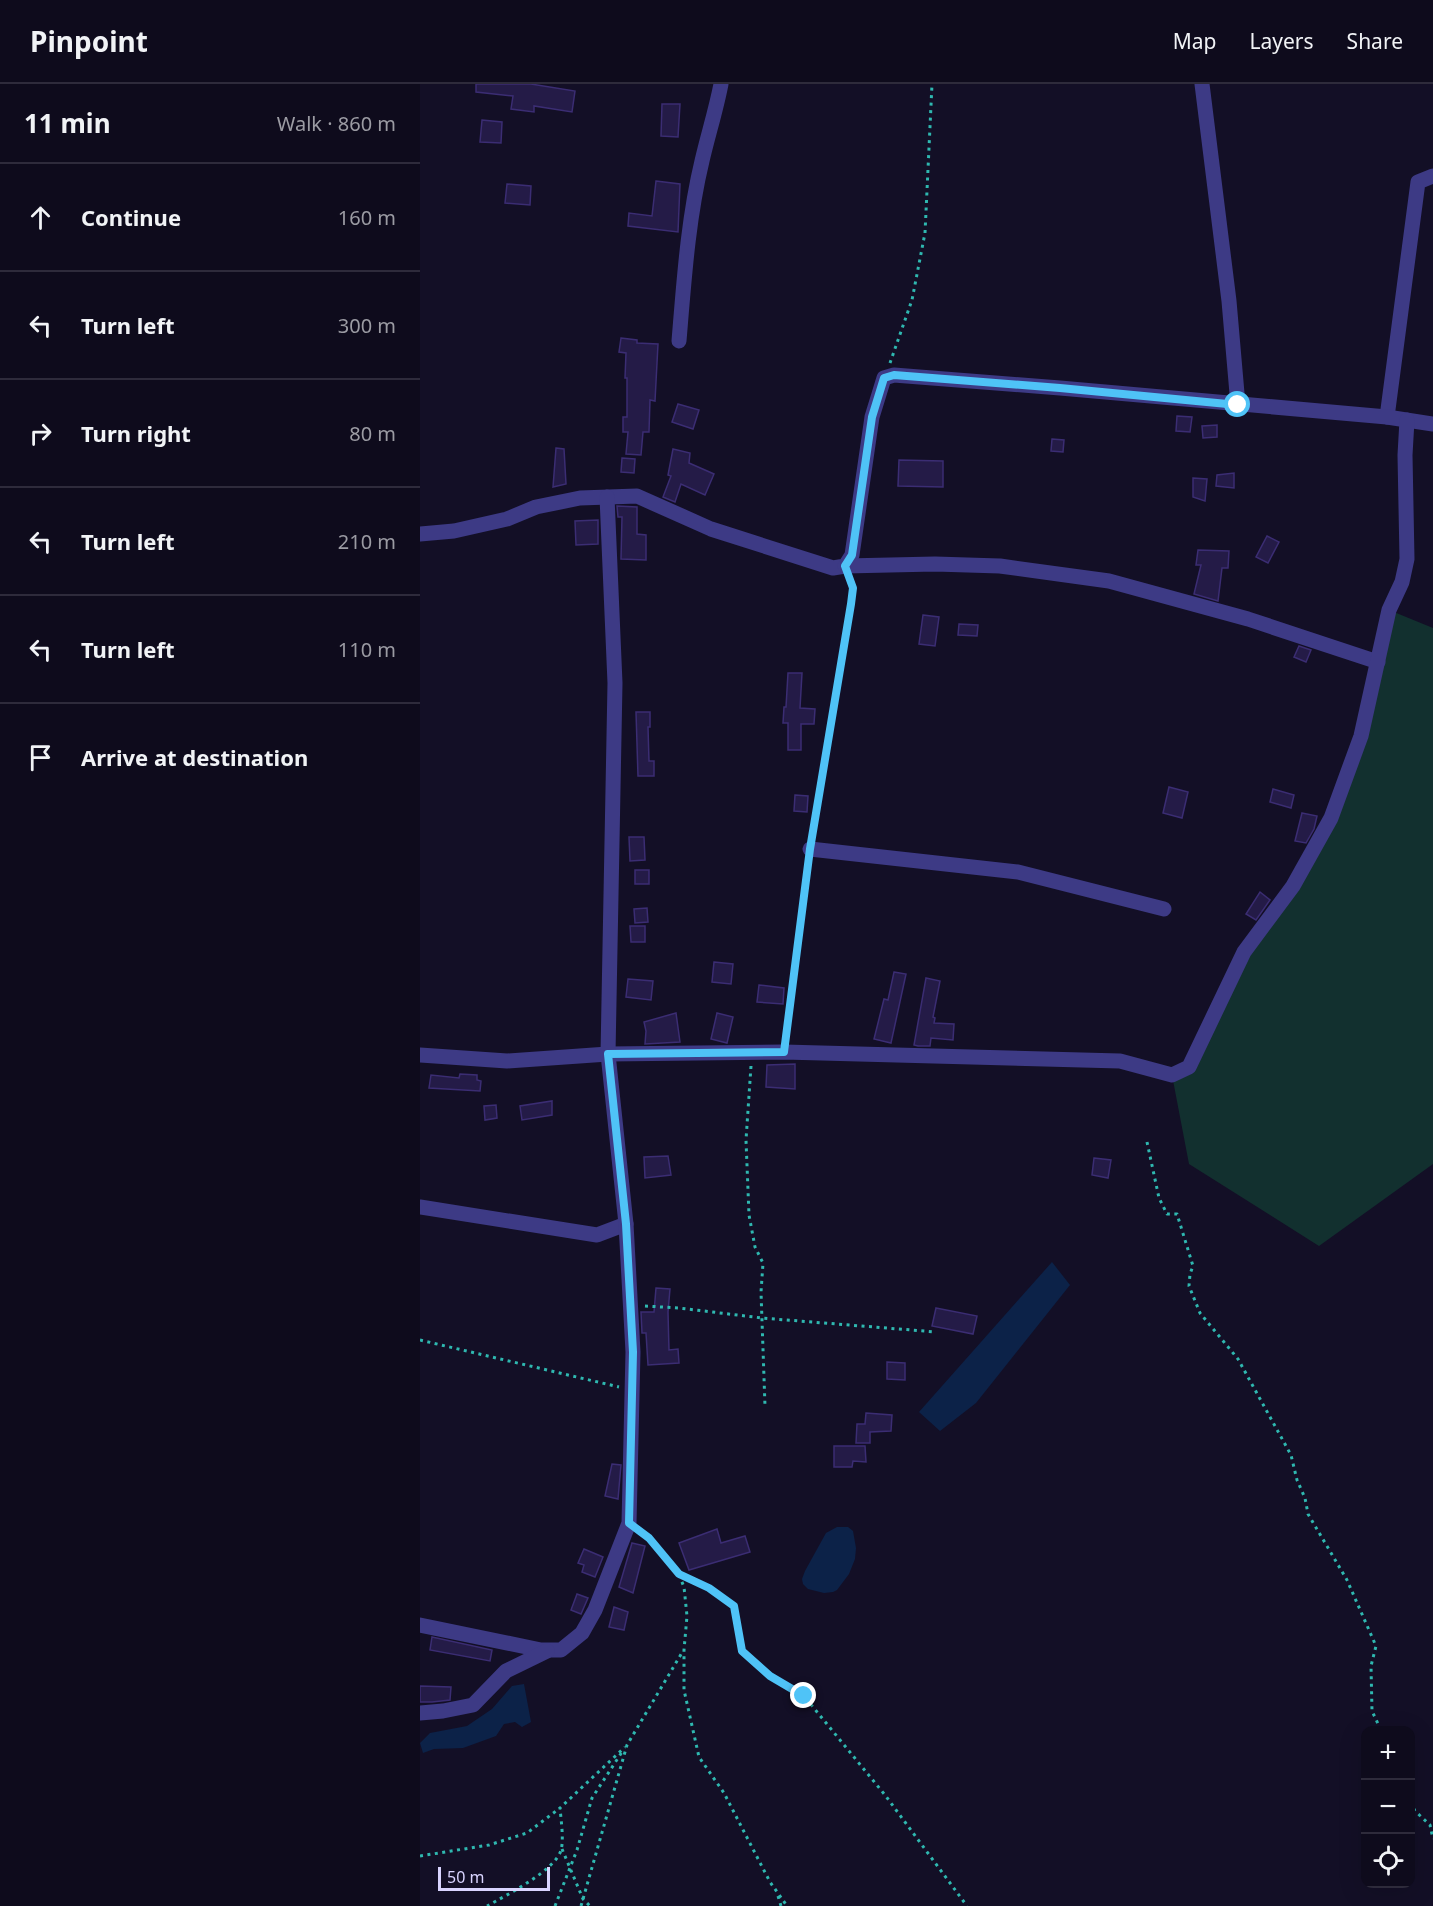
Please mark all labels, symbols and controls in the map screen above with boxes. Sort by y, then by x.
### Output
text: Pinpoint [30,22,148,60]
text: Map [1173,27,1217,55]
text: Layers [1250,27,1314,55]
text: Share [1347,27,1403,55]
text: 11 min [24,105,111,141]
text: Walk · 860 m [277,110,396,137]
icon: ahead [24,201,57,234]
text: Continue [81,202,181,232]
text: 160 m [338,204,396,231]
icon: left [24,309,57,342]
text: Turn left [81,310,175,340]
text: 300 m [338,312,396,339]
route start [1224,391,1250,417]
icon: right [24,417,57,450]
text: Turn right [81,418,191,448]
text: 80 m [349,420,396,447]
icon: left [24,525,57,558]
text: Turn left [81,526,175,556]
text: 210 m [338,528,396,555]
icon: left [24,633,57,666]
text: Turn left [81,634,175,664]
text: 110 m [338,636,396,663]
icon: arrive [24,741,57,774]
text: Arrive at destination [81,742,308,772]
route end [790,1682,816,1708]
map controls [1361,1726,1415,1888]
button: + [1361,1726,1415,1780]
button: − [1361,1780,1415,1834]
button: locate [1361,1834,1415,1888]
scale bar [438,1864,550,1892]
text: 50 m [447,1866,484,1888]

